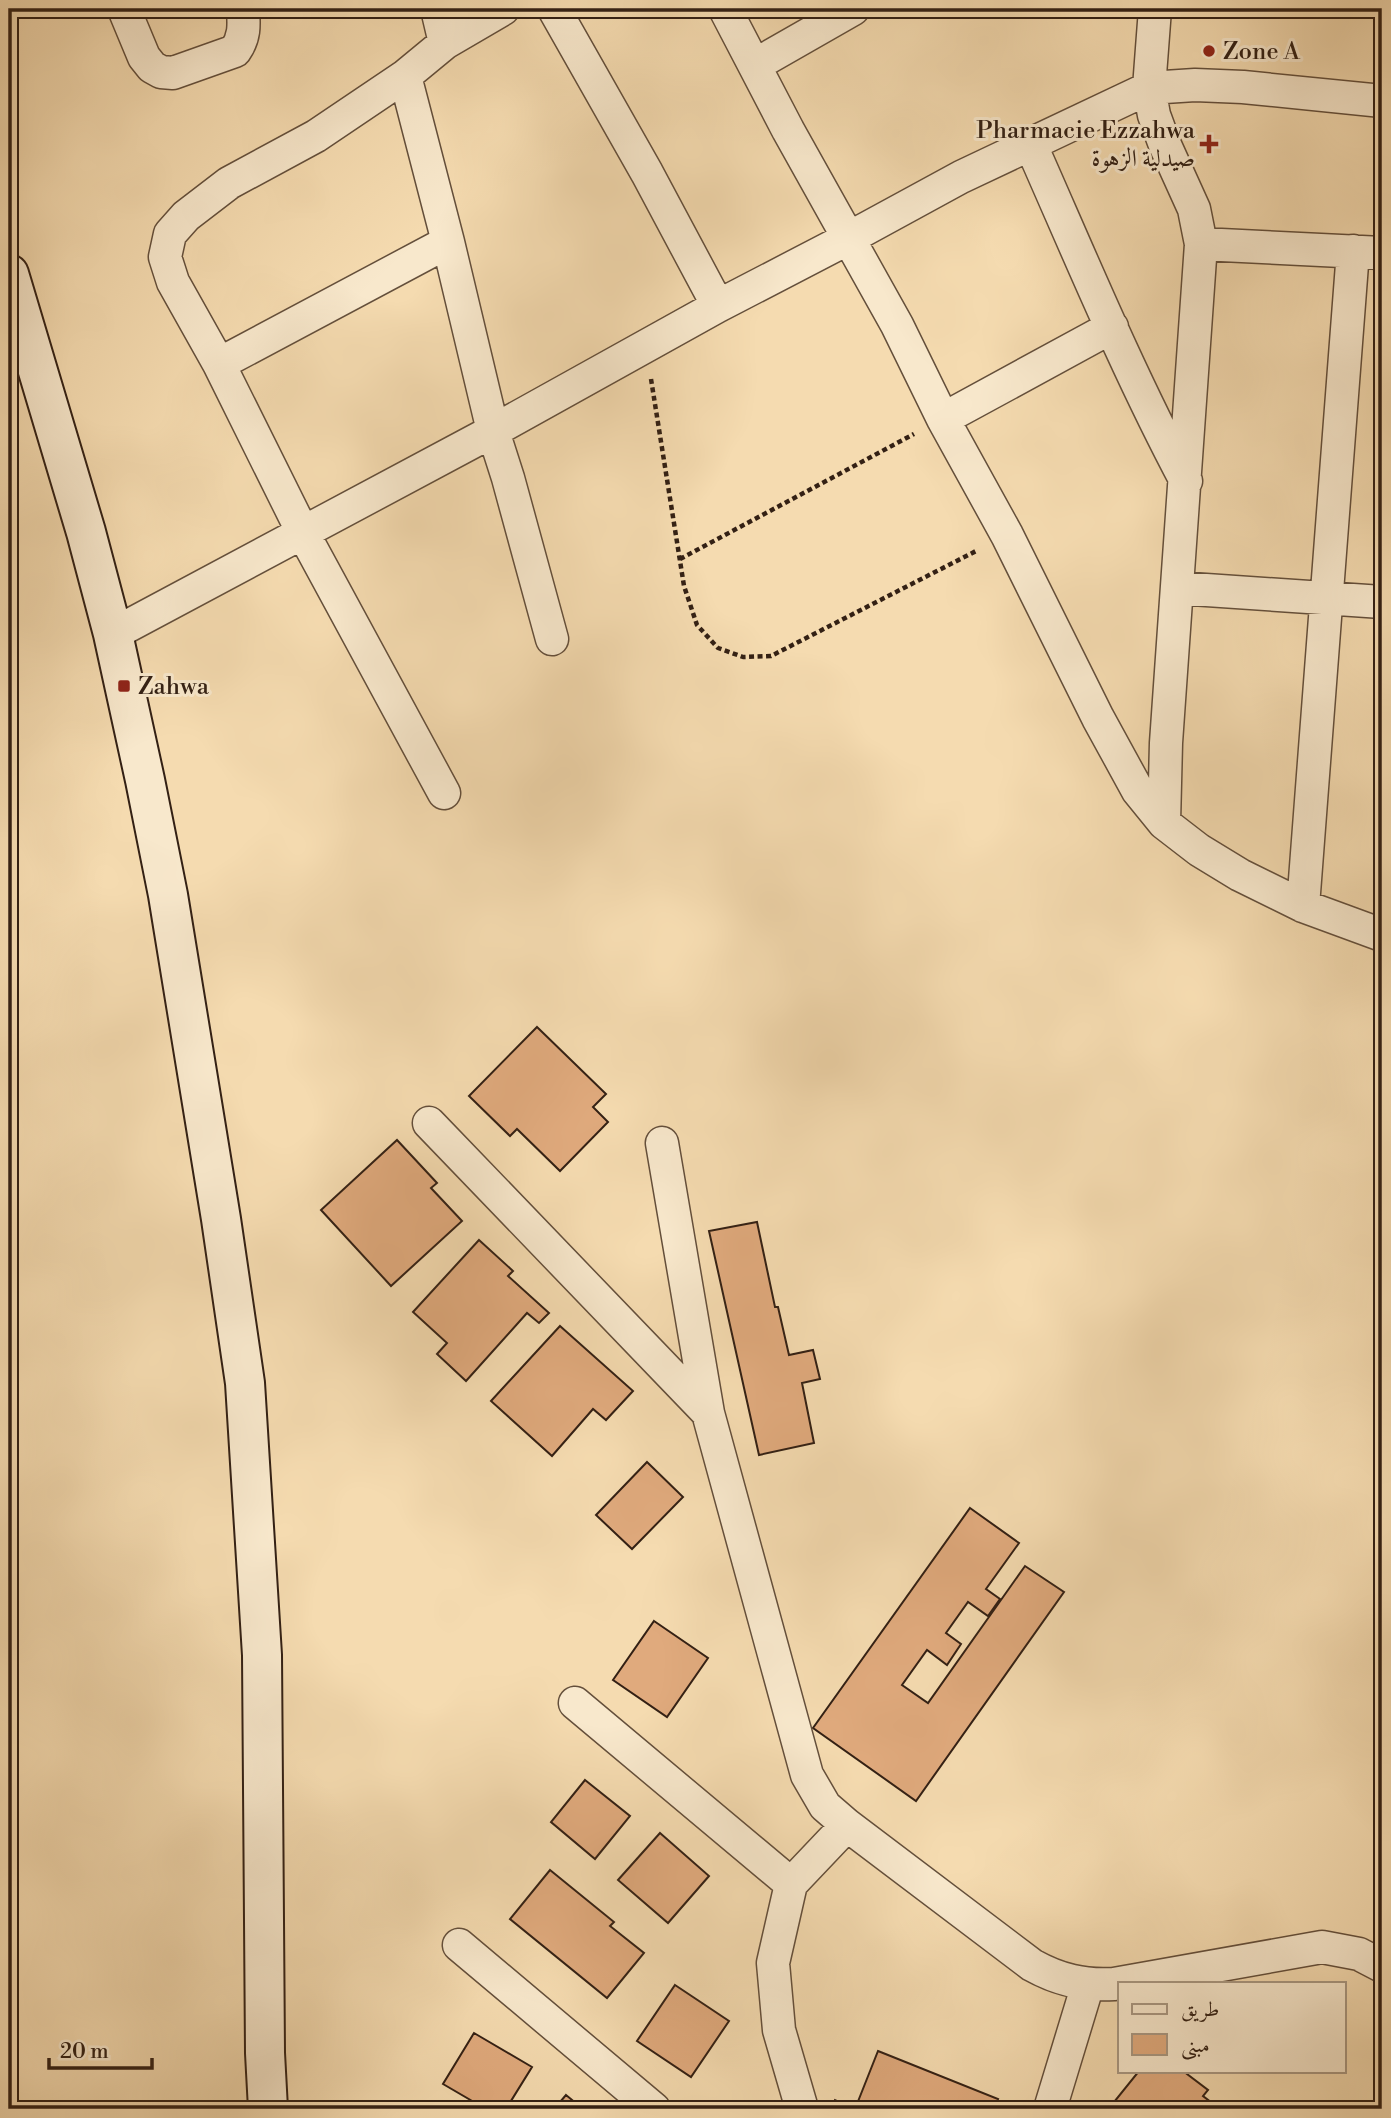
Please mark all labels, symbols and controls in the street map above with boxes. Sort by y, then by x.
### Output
place label: Zone A [1223,37,1300,67]
marker: Zone A [1201,43,1217,59]
place label: Pharmacie Ezzahwa صيدلية الزهوة [976,116,1196,174]
marker: Pharmacie Ezzahwa صيدلية الزهوة [1201,136,1217,152]
place label: Zahwa [138,672,210,702]
marker: Zahwa [116,678,132,694]
legend [1118,1982,1346,2072]
text: طريق [1181,1997,1219,2023]
scale bar [49,2027,152,2071]
text: مبنى [1181,2033,1210,2060]
text: 20 m [60,2039,109,2065]

